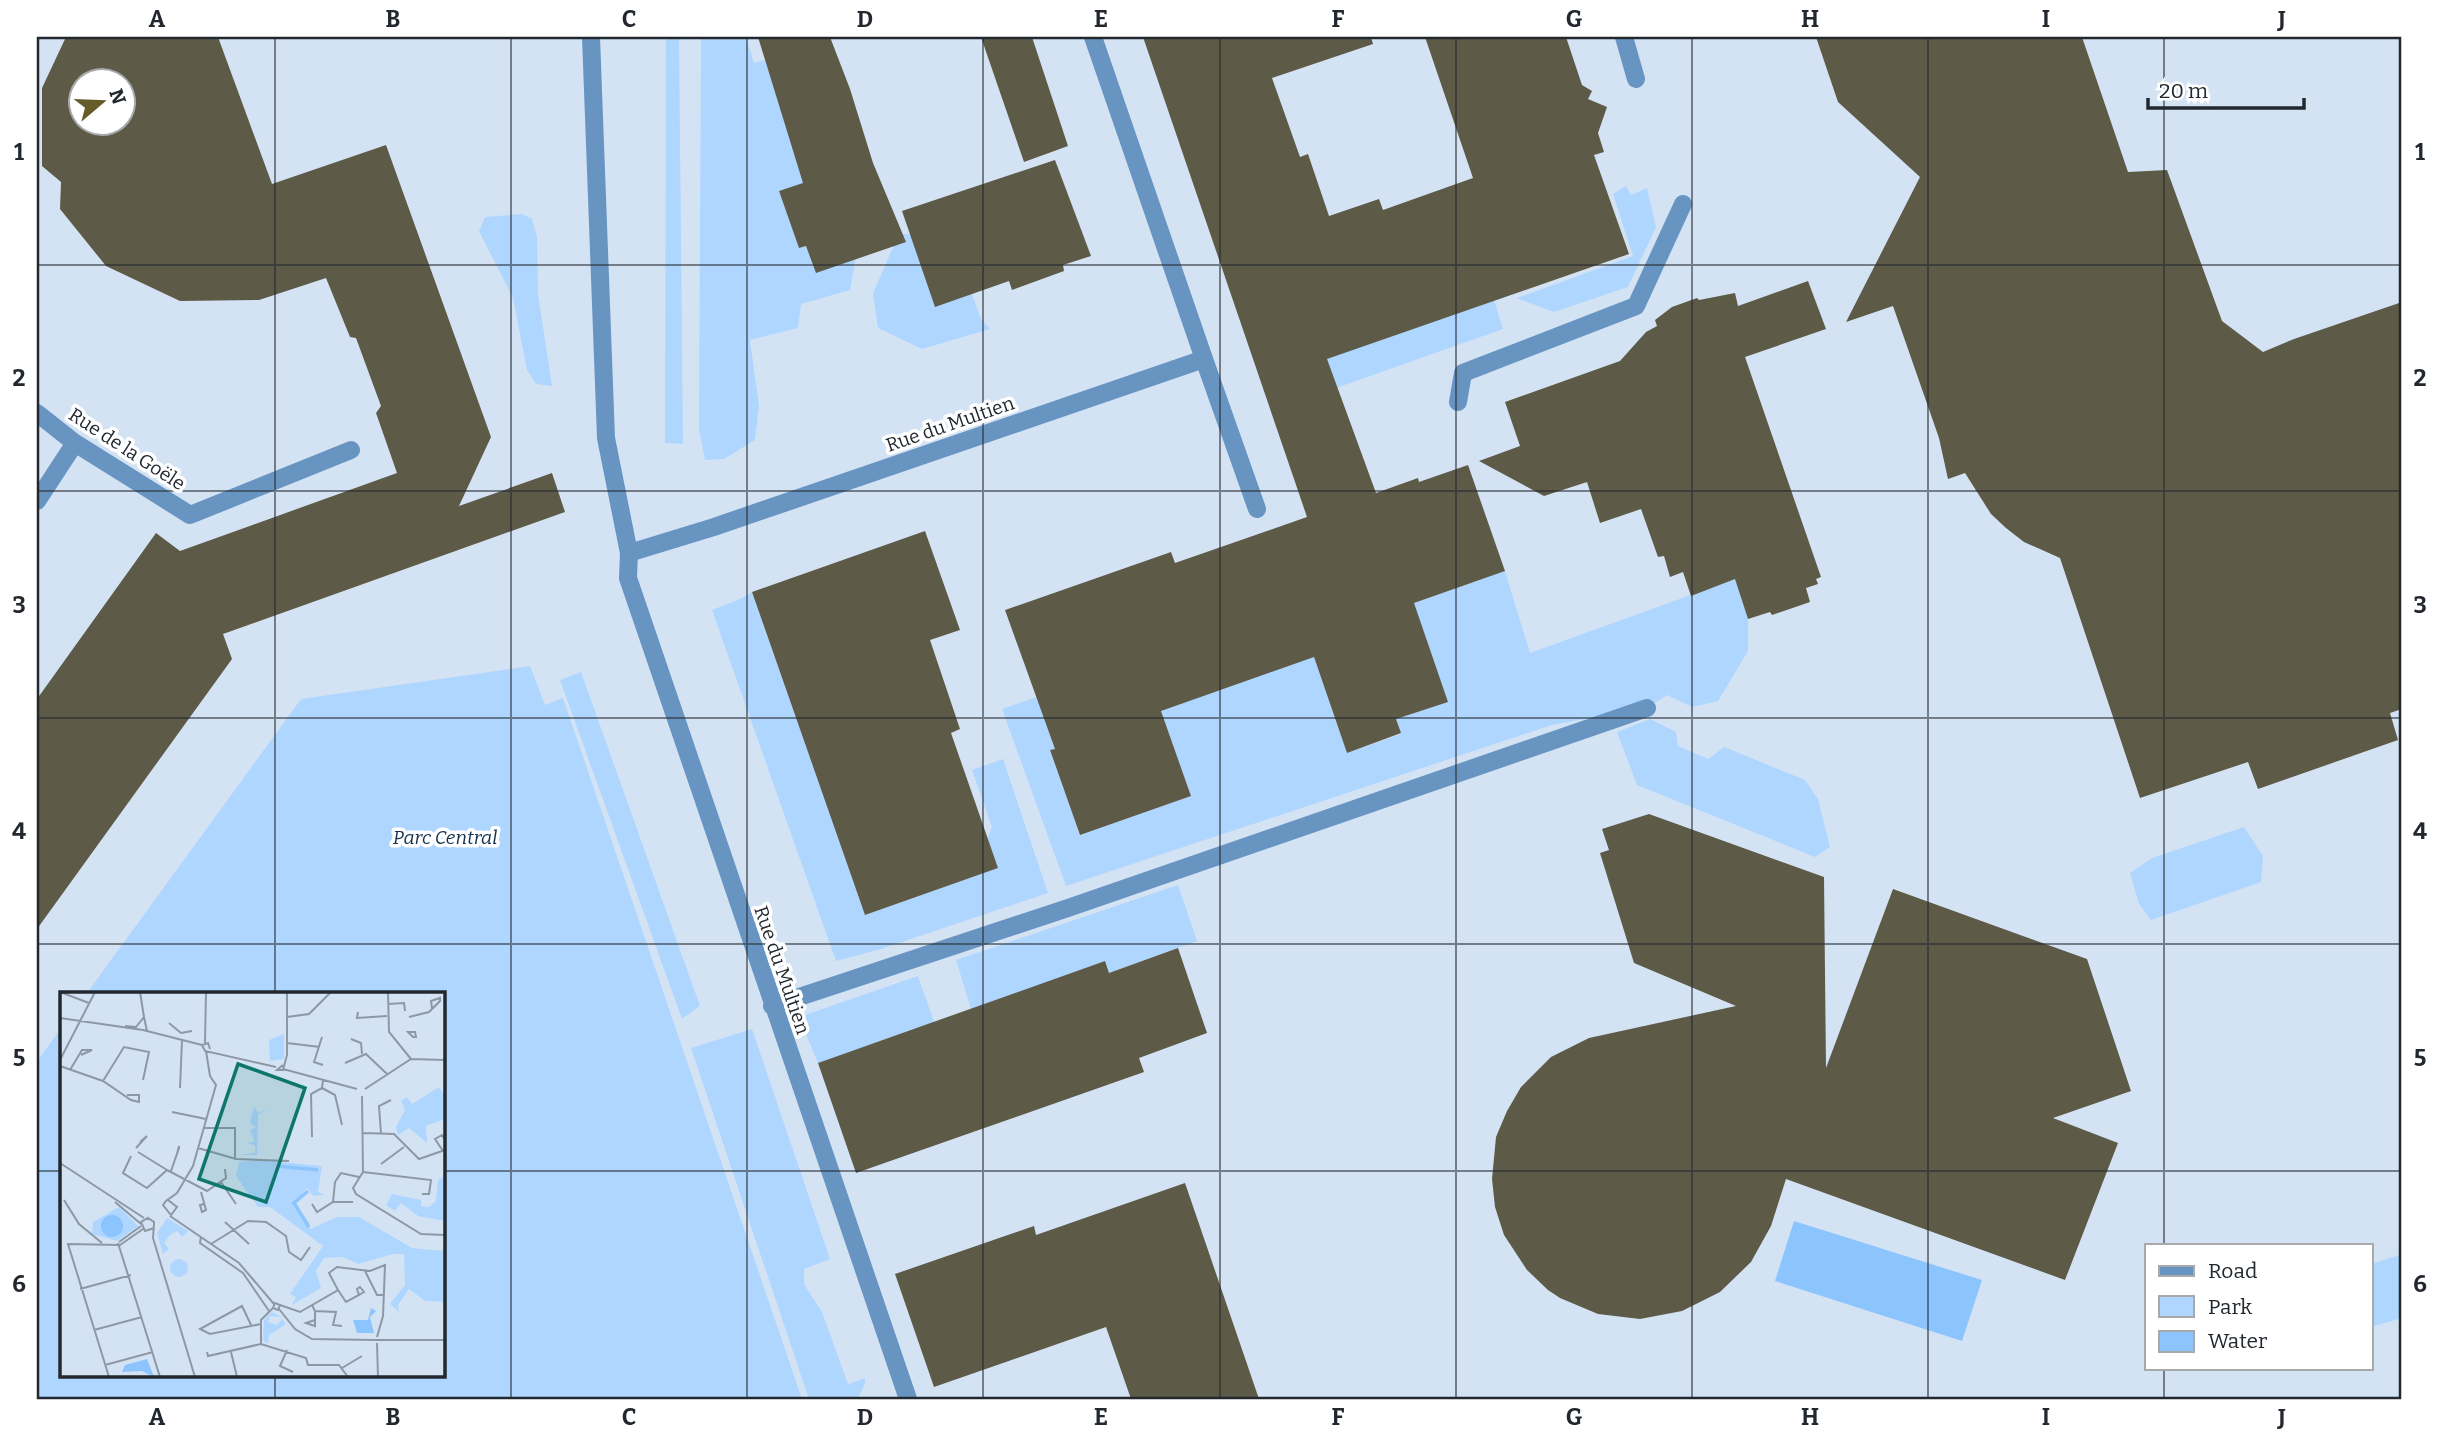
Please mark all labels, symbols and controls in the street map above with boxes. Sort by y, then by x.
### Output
text: A [149,5,166,33]
text: B [386,5,400,33]
text: C [622,5,636,33]
text: D [857,5,873,33]
text: E [1094,5,1108,33]
text: F [1332,5,1345,33]
text: G [1566,5,1583,33]
text: H [1801,5,1819,33]
text: I [2042,5,2050,33]
text: J [2276,5,2286,33]
north arrow [66,66,136,136]
scale bar [2148,66,2304,110]
text: 20 m [2159,78,2208,104]
text: N [104,86,131,108]
text: 1 [14,138,24,166]
text: 1 [2415,138,2425,166]
text: 2 [13,364,26,392]
text: 2 [2414,364,2427,392]
street label: Rue du Multien [883,391,1017,457]
street label: Rue de la Goële [64,403,190,495]
text: 3 [12,591,26,619]
text: 3 [2413,591,2427,619]
text: 4 [12,817,26,845]
text: 4 [2413,817,2427,845]
park label: Parc Central [393,826,497,849]
street label: Rue du Multien [749,903,815,1037]
inset map [60,992,444,1376]
text: 5 [13,1044,25,1072]
text: 5 [2414,1044,2426,1072]
legend [2145,1244,2372,1370]
text: Road [2208,1258,2257,1284]
text: 6 [12,1270,26,1298]
text: 6 [2413,1270,2427,1298]
text: Park [2208,1294,2252,1320]
text: Water [2208,1328,2267,1354]
text: A [149,1403,166,1431]
text: B [386,1403,400,1431]
text: C [622,1403,636,1431]
text: D [857,1403,873,1431]
text: E [1094,1403,1108,1431]
text: F [1332,1403,1345,1431]
text: G [1566,1403,1583,1431]
text: H [1801,1403,1819,1431]
text: I [2042,1403,2050,1431]
text: J [2276,1403,2286,1431]

